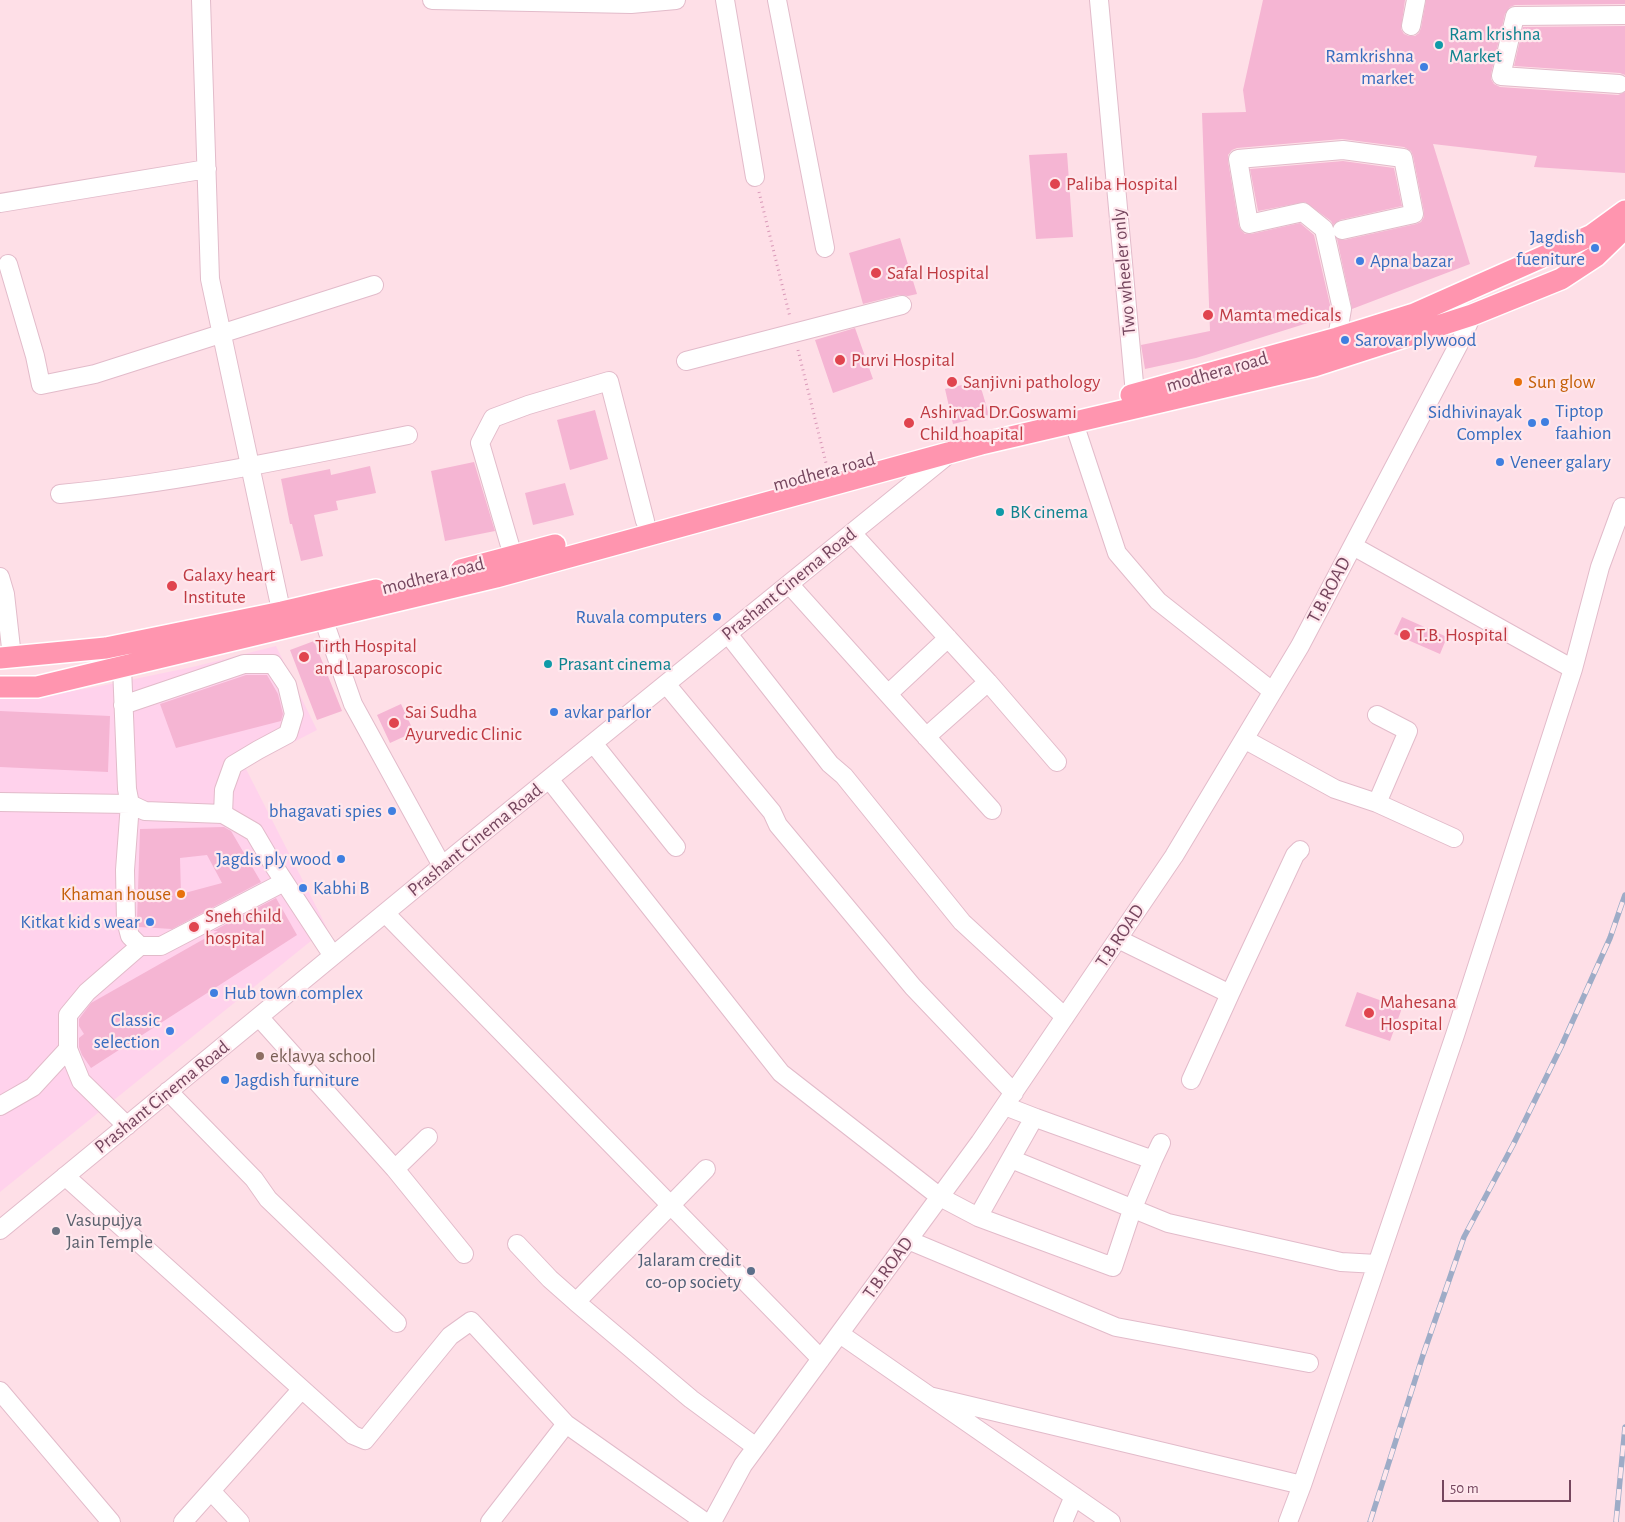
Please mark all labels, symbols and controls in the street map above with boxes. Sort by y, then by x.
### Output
place label: Ram krishna Market [1449,23,1541,67]
marker: Ram krishna Market [1433,39,1445,51]
place label: Ramkrishna market [1325,45,1414,89]
marker: Ramkrishna market [1418,61,1430,73]
place label: Paliba Hospital [1066,173,1178,195]
marker: Paliba Hospital [1048,177,1062,191]
street label: Two wheeler only [1107,207,1141,337]
place label: Jagdish fueniture [1516,226,1585,270]
marker: Jagdish fueniture [1589,242,1601,254]
place label: Apna bazar [1370,250,1453,272]
marker: Apna bazar [1354,255,1366,267]
place label: Safal Hospital [887,262,989,284]
marker: Safal Hospital [869,266,883,280]
place label: Mamta medicals [1219,304,1342,326]
marker: Mamta medicals [1201,308,1215,322]
place label: Sarovar plywood [1355,329,1476,351]
marker: Sarovar plywood [1339,334,1351,346]
street label: modhera road [1163,347,1271,397]
place label: Purvi Hospital [851,349,955,371]
marker: Purvi Hospital [833,353,847,367]
place label: Sanjivni pathology [963,371,1100,393]
place label: Sun glow [1528,371,1595,393]
marker: Sanjivni pathology [945,375,959,389]
marker: Sun glow [1512,376,1524,388]
place label: Tiptop faahion [1555,400,1612,444]
place label: Ashirvad Dr.Goswami Child hoapital [920,401,1077,445]
place label: Sidhivinayak Complex [1428,401,1522,445]
marker: Ashirvad Dr.Goswami Child hoapital [902,416,916,430]
marker: Tiptop faahion [1539,416,1551,428]
marker: Sidhivinayak Complex [1526,417,1538,429]
street label: modhera road [770,447,878,497]
place label: Veneer galary [1510,451,1611,473]
marker: Veneer galary [1494,456,1506,468]
place label: BK cinema [1010,501,1088,523]
marker: BK cinema [994,506,1006,518]
street label: Prashant Cinema Road [717,523,861,645]
street label: modhera road [379,552,487,600]
street label: T.B.ROAD [1302,553,1356,627]
place label: Galaxy heart Institute [183,564,275,608]
marker: Galaxy heart Institute [165,579,179,593]
place label: Ruvala computers [576,606,707,628]
marker: Ruvala computers [711,611,723,623]
place label: T.B. Hospital [1416,624,1508,646]
marker: T.B. Hospital [1398,628,1412,642]
place label: Tirth Hospital and Laparoscopic [315,635,442,679]
marker: Tirth Hospital and Laparoscopic [297,650,311,664]
place label: Prasant cinema [558,653,671,675]
marker: Prasant cinema [542,658,554,670]
place label: Sai Sudha Ayurvedic Clinic [405,701,522,745]
place label: avkar parlor [564,701,651,723]
marker: avkar parlor [548,706,560,718]
marker: Sai Sudha Ayurvedic Clinic [387,716,401,730]
street label: Prashant Cinema Road [403,779,547,901]
place label: bhagavati spies [269,800,382,822]
marker: bhagavati spies [386,805,398,817]
place label: Jagdis ply wood [216,848,331,870]
marker: Jagdis ply wood [335,853,347,865]
place label: Kabhi B [313,877,370,899]
marker: Kabhi B [297,882,309,894]
place label: Khaman house [61,883,171,905]
marker: Khaman house [175,888,187,900]
street label: T.B.ROAD [1091,900,1149,972]
place label: Sneh child hospital [205,905,282,949]
place label: Kitkat kid s wear [20,911,140,933]
marker: Kitkat kid s wear [144,916,156,928]
marker: Sneh child hospital [187,920,201,934]
place label: Hub town complex [224,982,363,1004]
marker: Hub town complex [208,987,220,999]
place label: Mahesana Hospital [1380,991,1456,1035]
marker: Mahesana Hospital [1362,1006,1376,1020]
place label: Classic selection [94,1009,160,1053]
marker: Classic selection [164,1025,176,1037]
street label: Prashant Cinema Road [90,1036,234,1158]
place label: eklavya school [270,1045,376,1067]
marker: eklavya school [254,1050,266,1062]
place label: Jagdish furniture [235,1069,359,1091]
marker: Jagdish furniture [219,1074,231,1086]
place label: Vasupujya Jain Temple [66,1209,153,1253]
marker: Vasupujya Jain Temple [50,1225,62,1237]
street label: T.B.ROAD [858,1232,918,1304]
place label: Jalaram credit co-op society [638,1249,741,1293]
marker: Jalaram credit co-op society [745,1265,757,1277]
scale bar [1445,1470,1574,1502]
text: 50 m [1450,1481,1479,1496]

